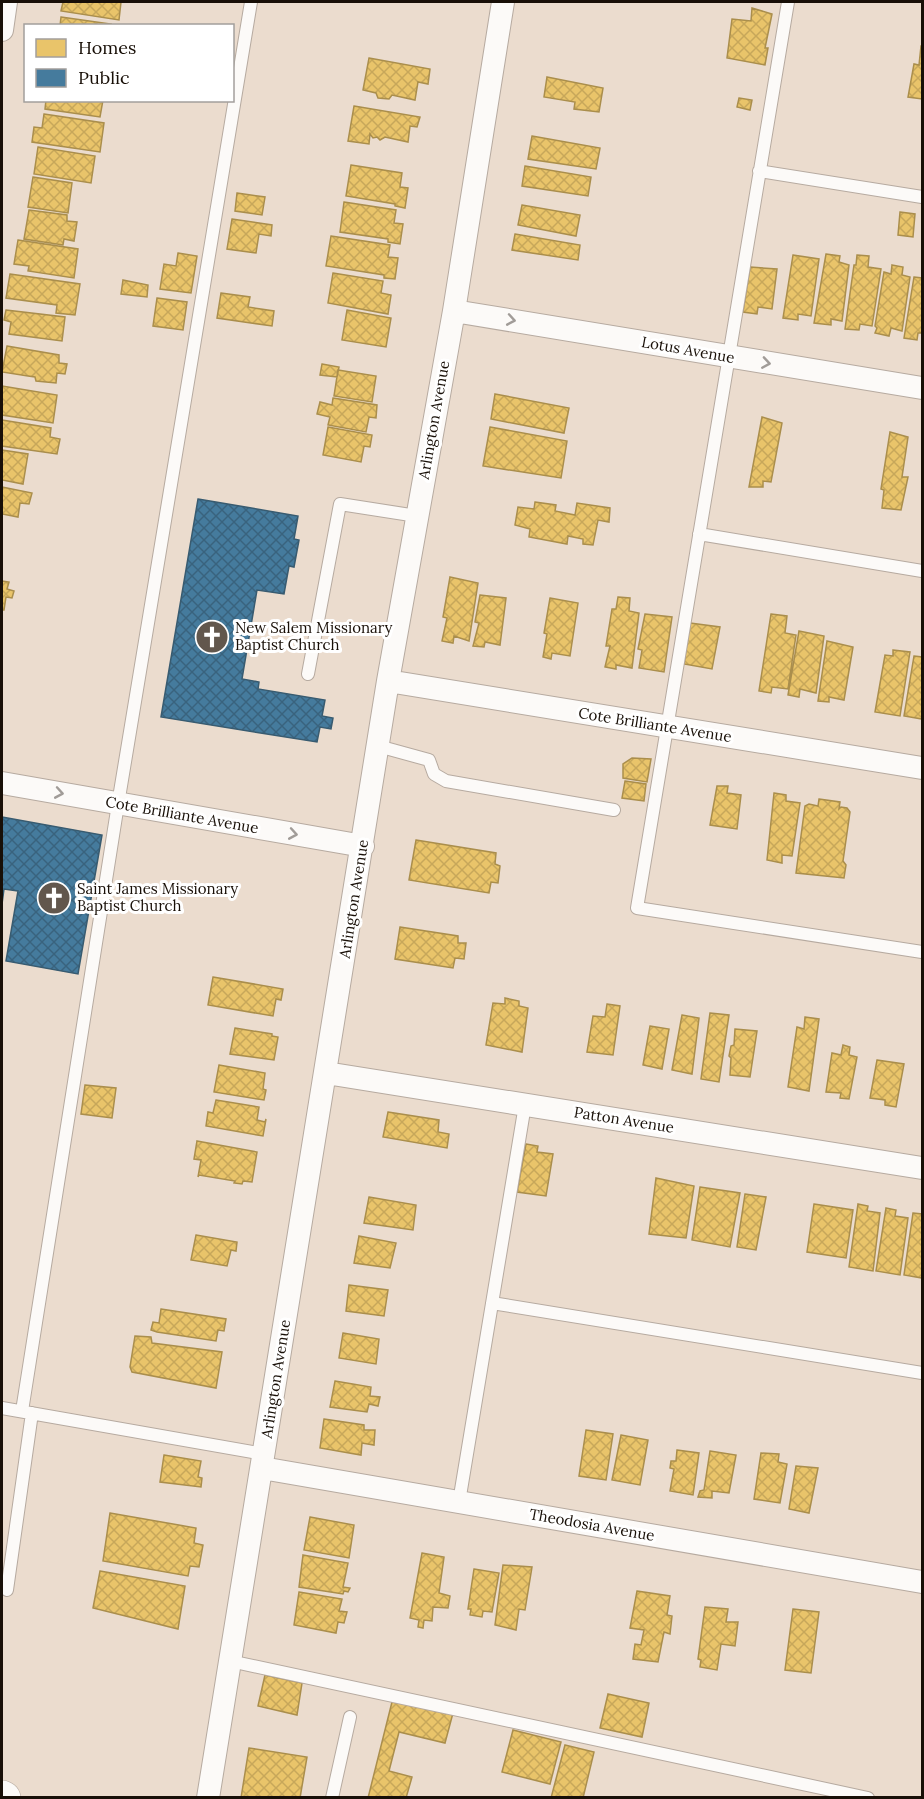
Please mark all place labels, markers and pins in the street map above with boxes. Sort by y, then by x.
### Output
place label: New Salem Missionary Baptist Church [235,618,393,654]
church icon: New Salem Missionary Baptist Church [194,619,230,655]
place label: Saint James Missionary Baptist Church [77,879,238,915]
church icon: Saint James Missionary Baptist Church [36,880,72,916]

